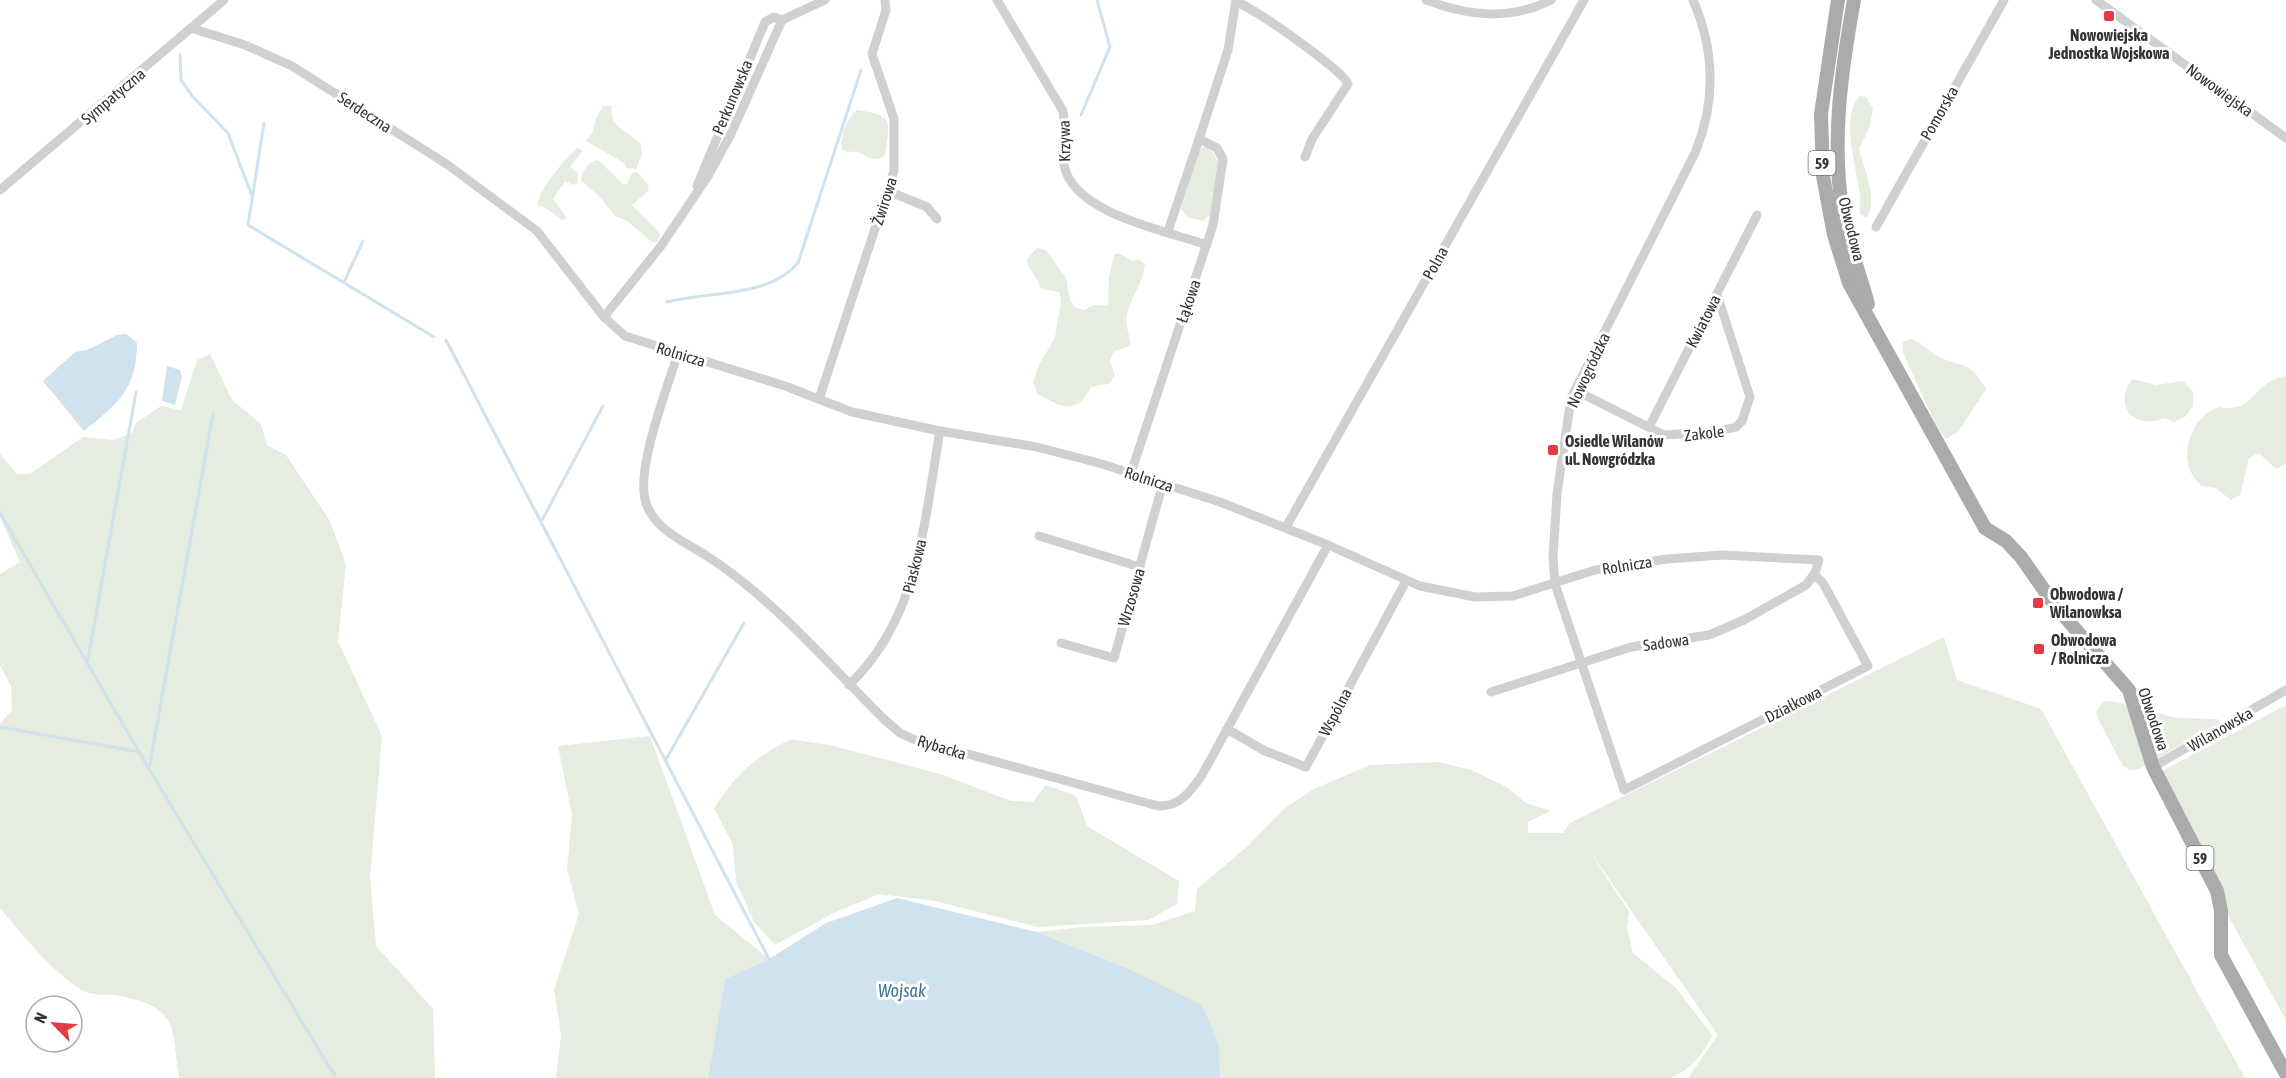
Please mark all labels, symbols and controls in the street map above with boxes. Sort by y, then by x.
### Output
marker: Nowowiejska Jednostka Wojskowa [2102,9,2116,23]
place label: Nowowiejska Jednostka Wojskowa [2048,26,2169,62]
street label: Perkunowska [708,57,756,137]
street label: Nowowiejska [2183,60,2257,121]
street label: Sympatyczna [77,64,149,129]
street label: Pomorska [1916,83,1962,143]
street label: Serdeczna [335,88,395,136]
street label: Krzywa [1055,120,1074,162]
road number: 59 [1808,151,1836,175]
street label: Żwirowa [868,175,900,227]
street label: Obwodowa [1835,195,1869,263]
street label: Polna [1419,243,1451,283]
street label: Łąkowa [1172,277,1205,325]
street label: Kwiatowa [1682,292,1724,350]
street label: Nowogródzka [1563,330,1614,411]
street label: Rolnicza [654,338,708,370]
street label: Zakole [1683,422,1725,444]
place label: Osiedle Wilanów ul. Nowgródzka [1565,432,1664,468]
marker: Osiedle Wilanów ul. Nowgródzka [1546,443,1560,457]
street label: Rolnicza [1122,463,1176,495]
street label: Piaskowa [899,537,929,595]
street label: Rolnicza [1601,552,1653,578]
street label: Wrzosowa [1114,566,1148,628]
place label: Obwodowa / Wilanowksa [2049,585,2124,621]
marker: Obwodowa / Wilanowksa [2031,596,2045,610]
street label: Sadowa [1642,630,1690,654]
place label: Obwodowa / Rolnicza [2051,631,2116,667]
marker: Obwodowa / Rolnicza [2032,642,2046,656]
street label: Działkowa [1762,682,1824,726]
street label: Wspólna [1315,685,1356,739]
street label: Obwodowa [2135,685,2173,753]
street label: Wilanowska [2184,703,2256,755]
street label: Rybacka [915,731,969,764]
road number: 59 [2186,846,2214,870]
water label: Wojsak [878,980,927,1001]
north arrow [24,994,84,1054]
text: N [30,1010,51,1026]

